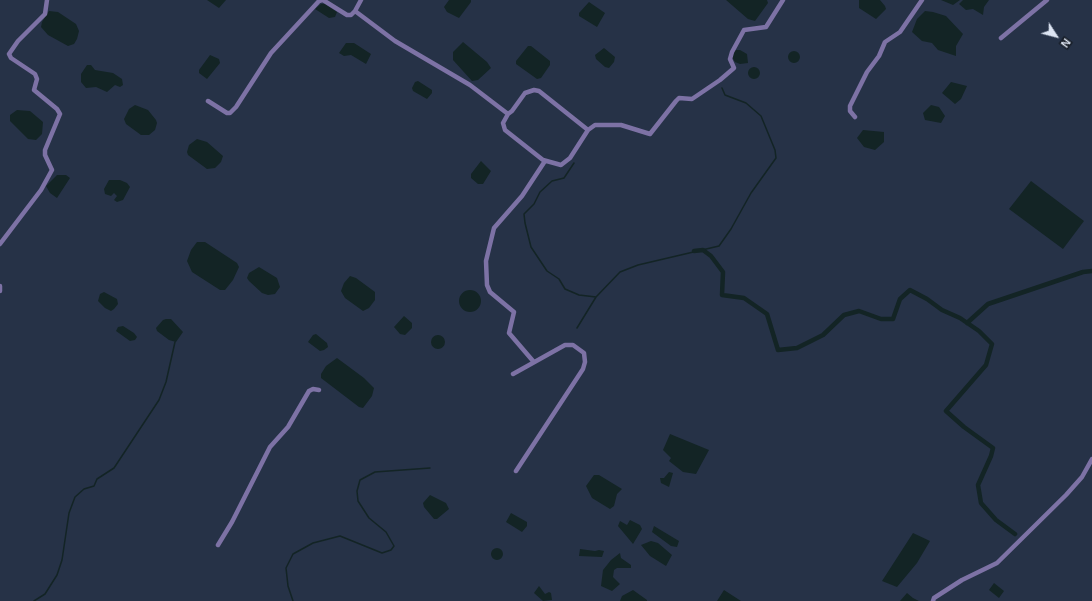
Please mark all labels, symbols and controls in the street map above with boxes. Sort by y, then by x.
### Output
north arrow [1036,16,1076,56]
text: N [1059,36,1073,50]

